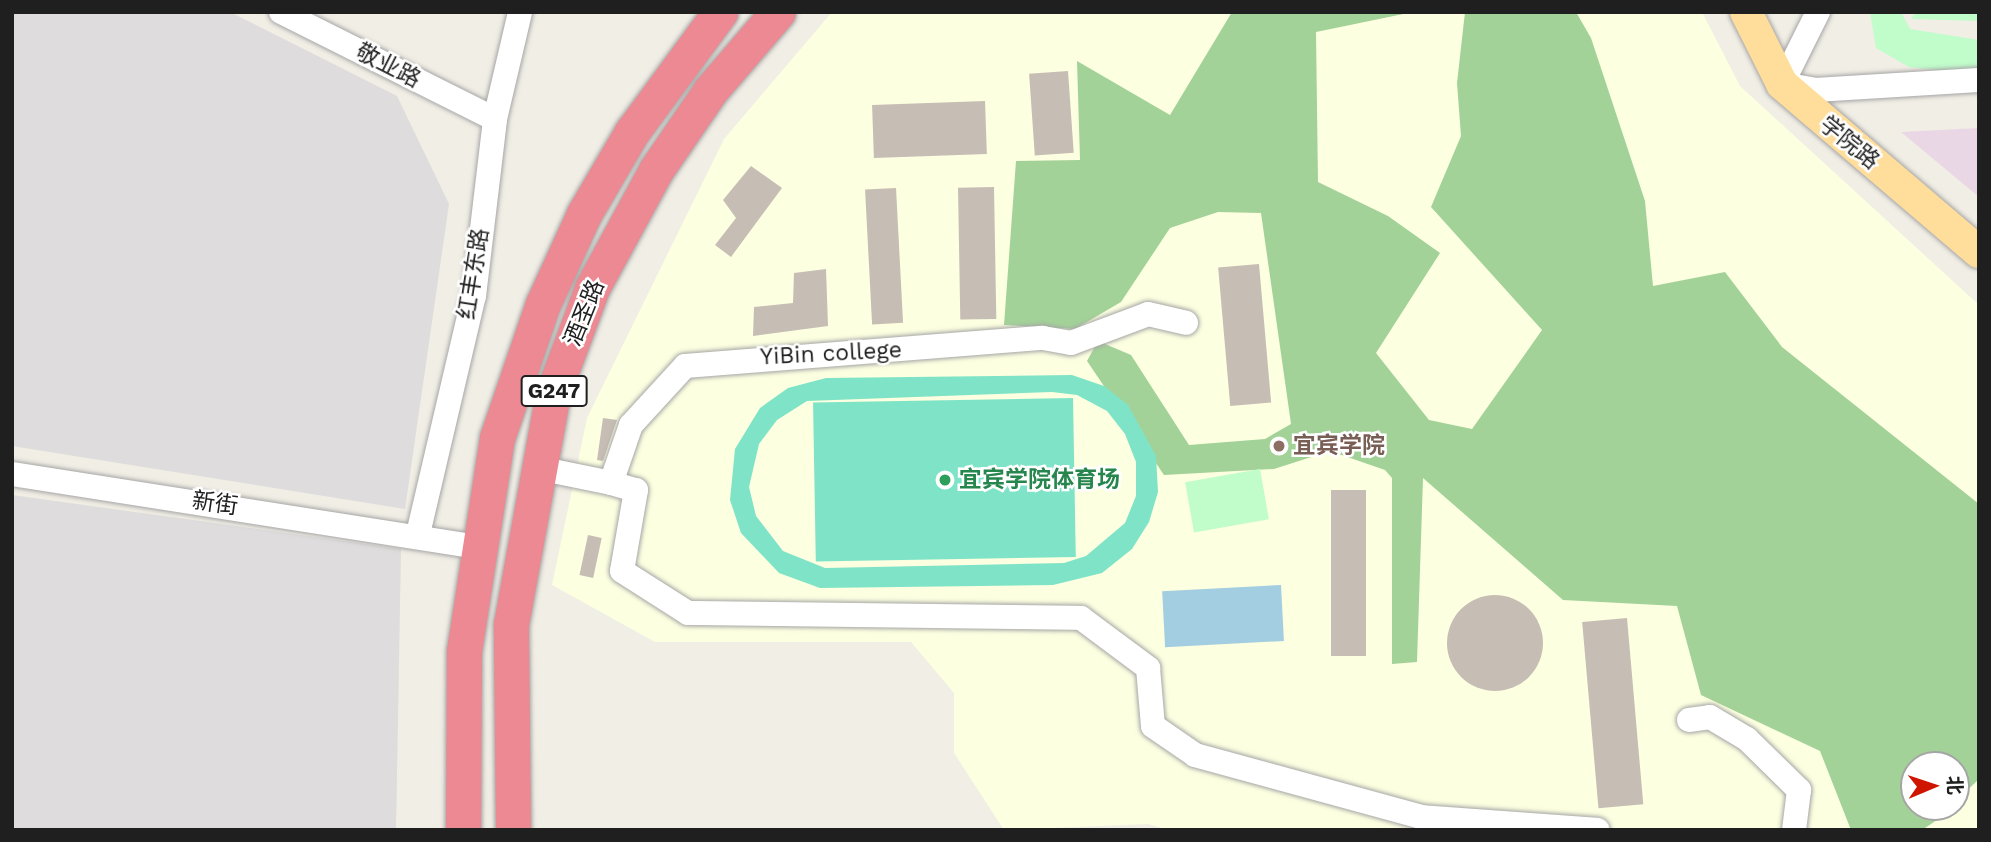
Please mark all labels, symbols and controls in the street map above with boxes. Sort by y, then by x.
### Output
street label: 敬业路 [351,38,425,94]
street label: 学院路 [1814,111,1884,175]
street label: 红丰东路 [453,226,495,322]
street label: 酒圣路 [559,276,611,350]
street label: YiBin college [759,337,903,371]
road number: G247 [519,374,589,408]
place label: 宜宾学院 [1293,432,1385,460]
marker: 宜宾学院 [1271,438,1287,454]
place label: 宜宾学院体育场 [959,466,1120,494]
marker: 宜宾学院体育场 [937,472,953,488]
street label: 新街 [190,487,240,521]
north arrow [1900,751,1970,821]
text: 北 [1943,775,1966,795]

